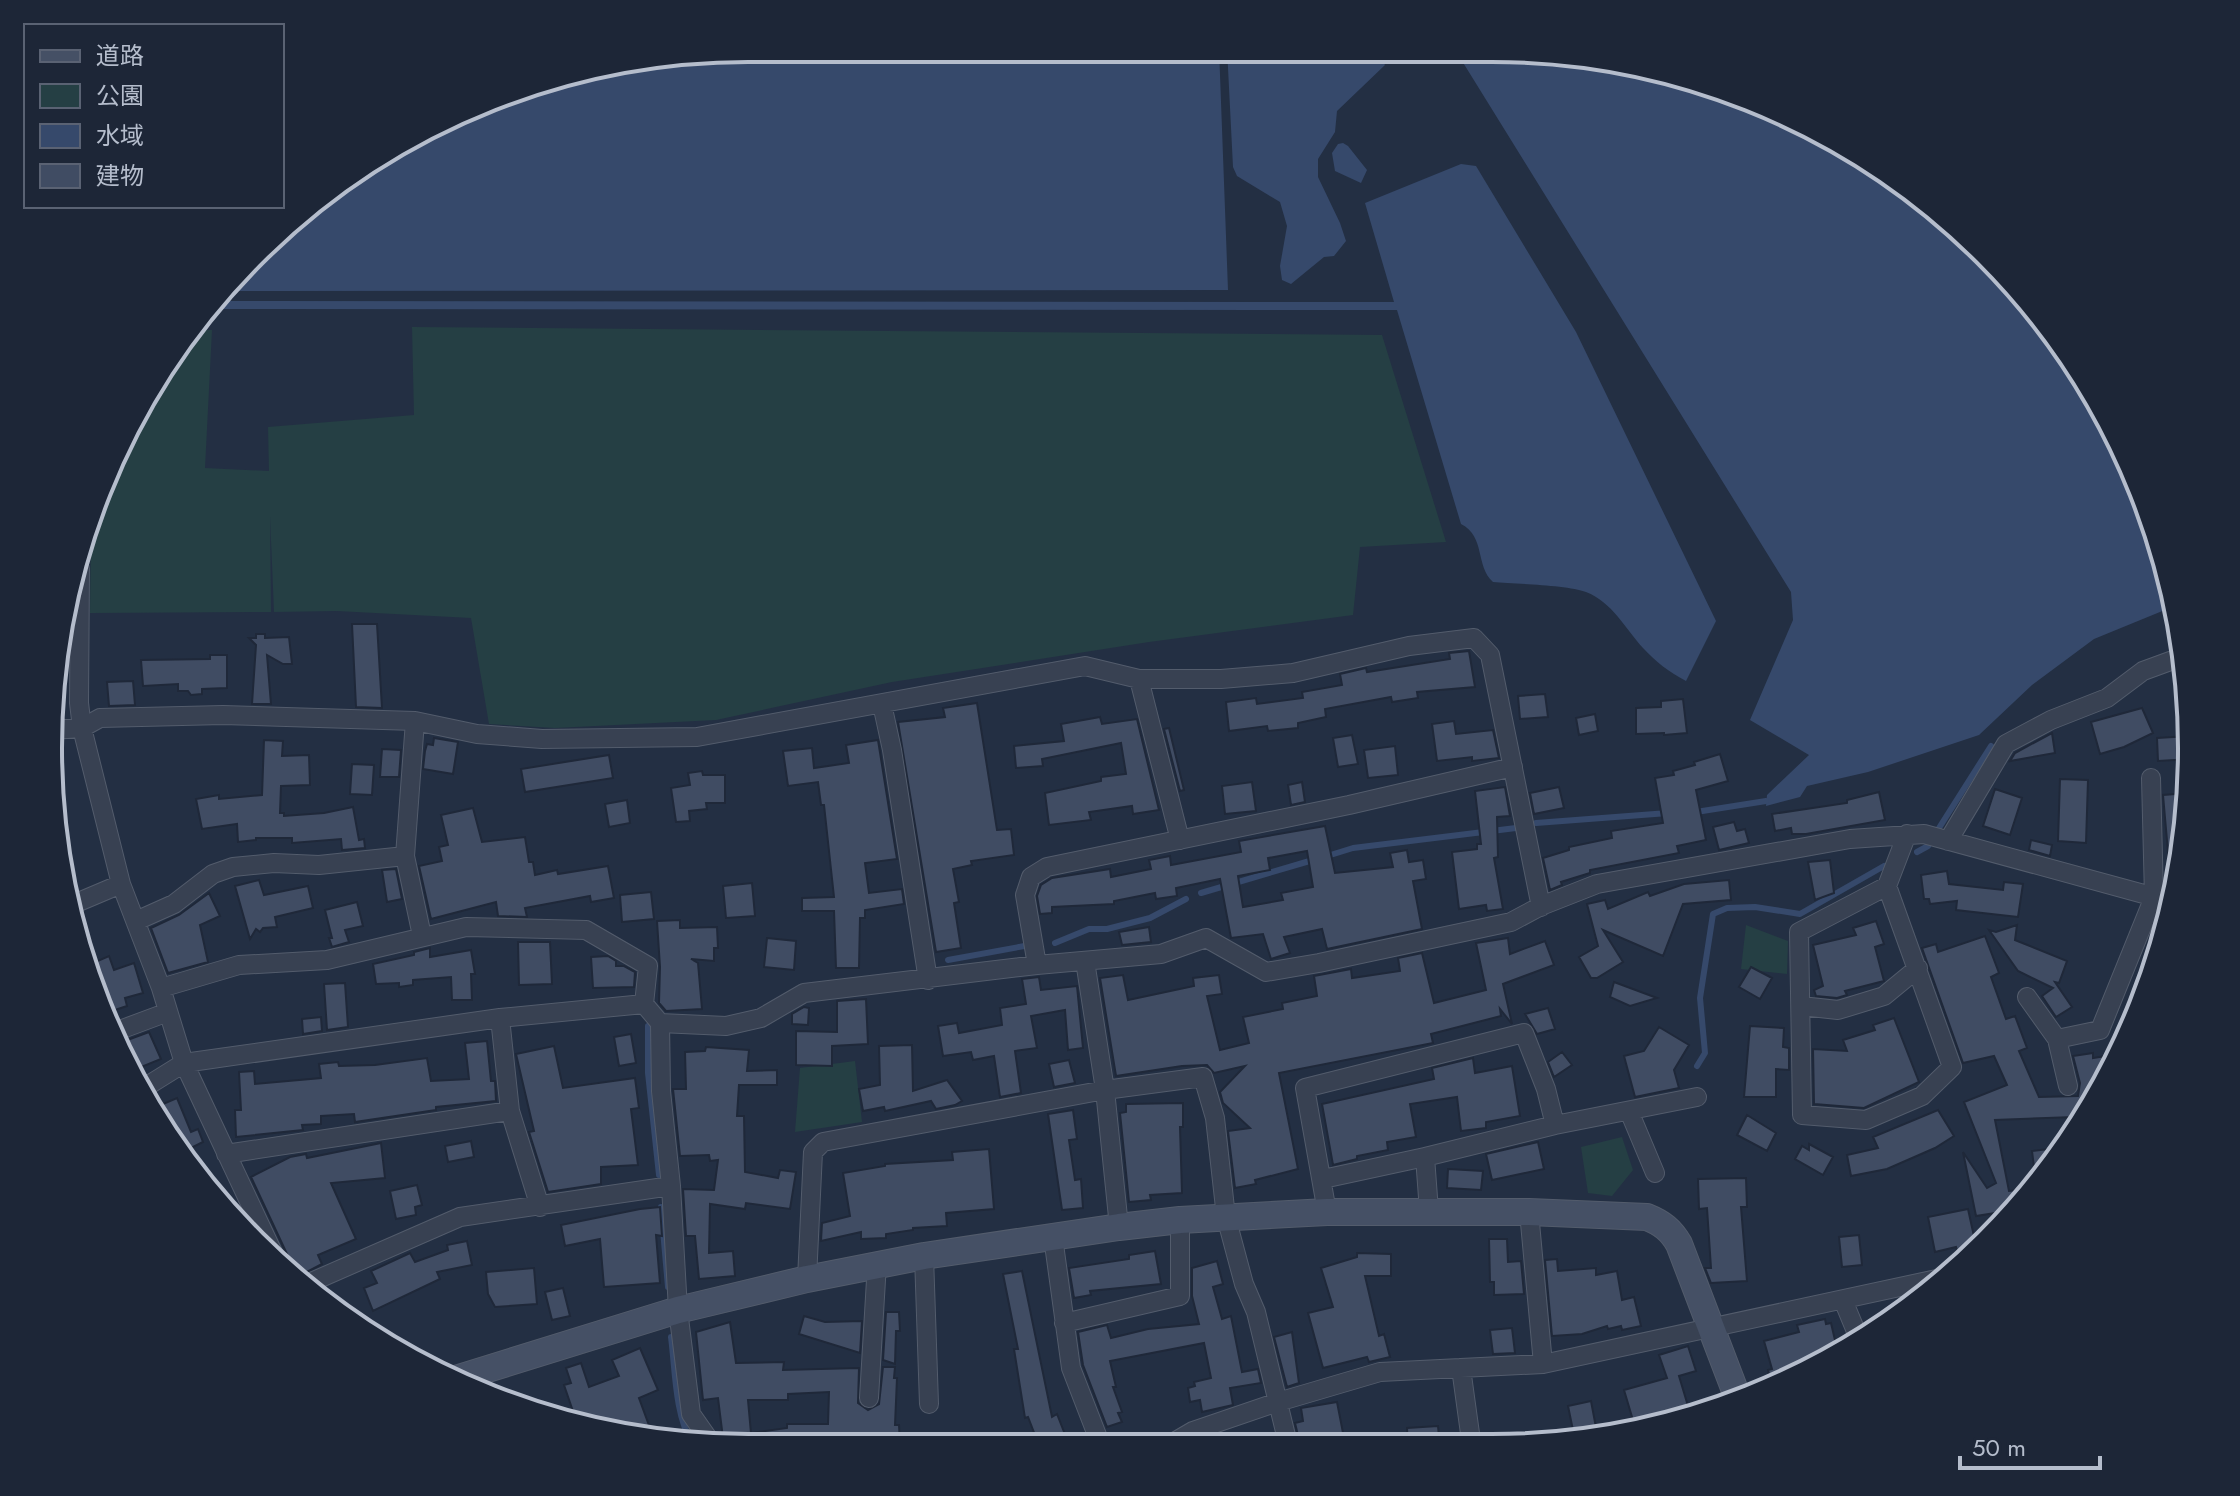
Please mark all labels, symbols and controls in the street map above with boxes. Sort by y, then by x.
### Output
legend [24,24,284,208]
text: 道路 [96,38,144,73]
text: 公園 [96,78,144,113]
text: 水域 [96,118,144,153]
text: 建物 [96,158,144,193]
scale bar [1960,1420,2100,1470]
text: 50 m [1972,1430,2026,1465]

